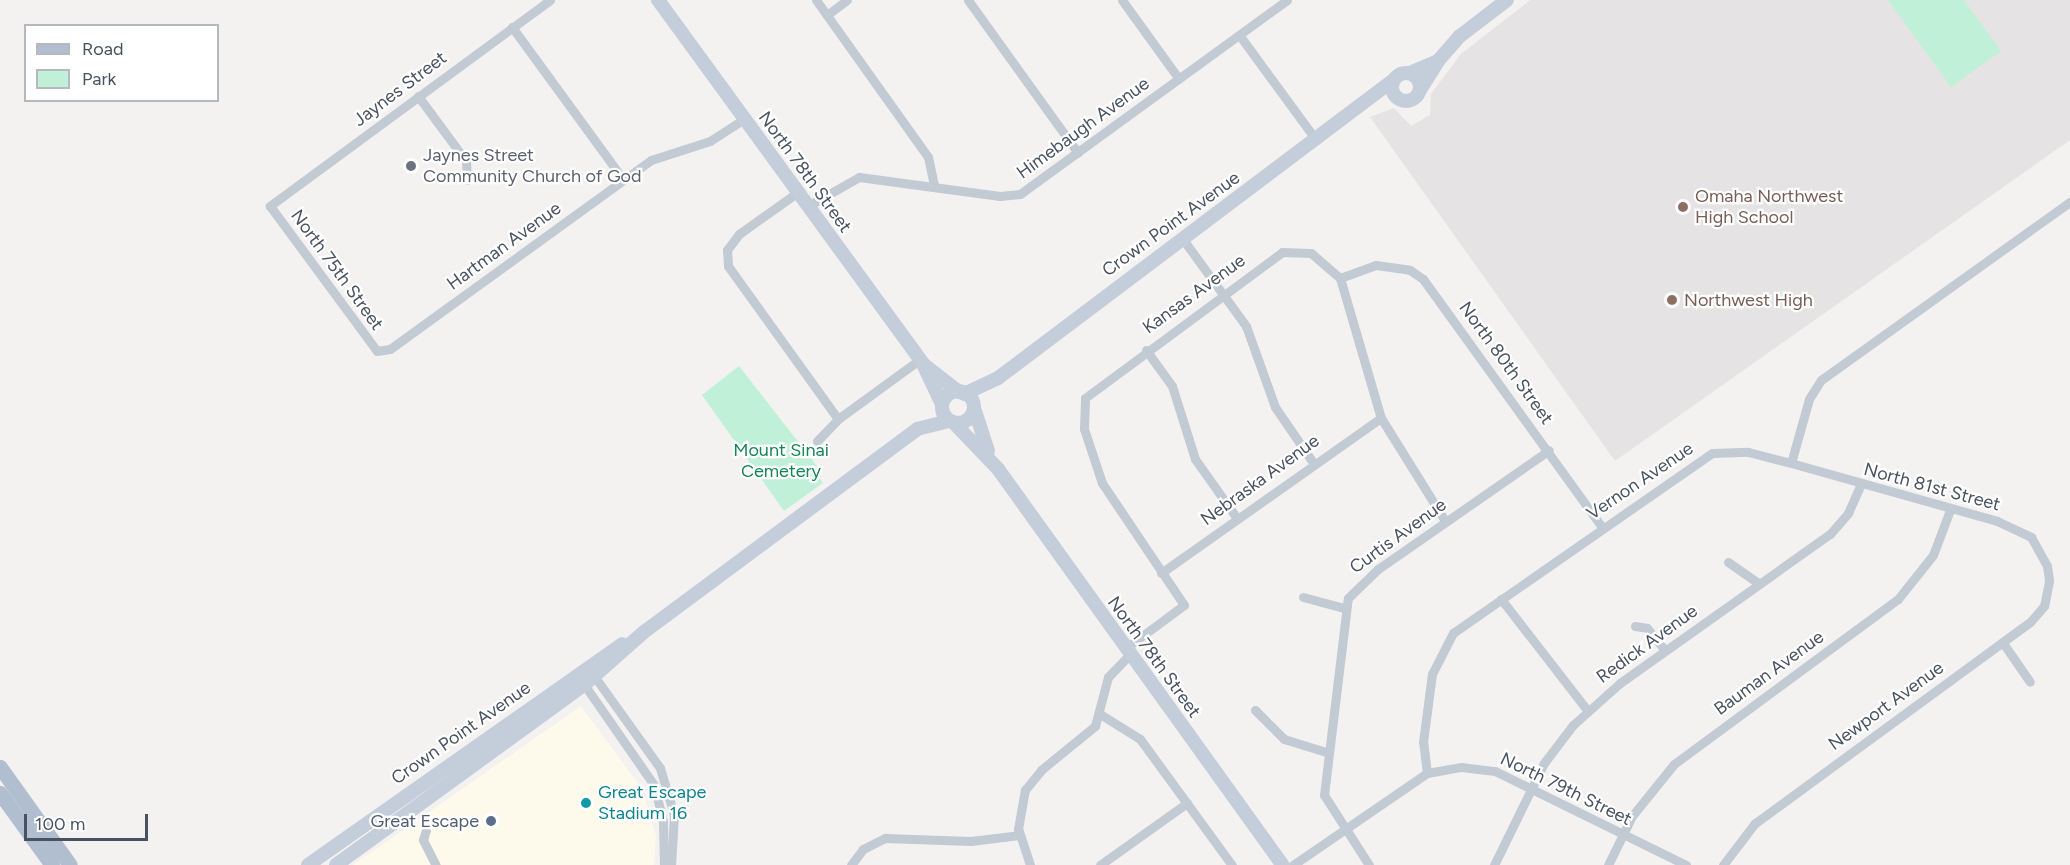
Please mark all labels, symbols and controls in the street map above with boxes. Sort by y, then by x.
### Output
legend [24,24,219,102]
text: Road [82,38,123,60]
street label: Jaynes Street [349,47,451,131]
text: Park [82,68,116,90]
street label: Himebaugh Avenue [1013,73,1153,183]
street label: North 78th Street [754,107,856,237]
place label: Jaynes Street Community Church of God [423,145,642,188]
marker: Jaynes Street Community Church of God [404,159,418,173]
street label: Crown Point Avenue [1098,167,1244,281]
place label: Omaha Northwest High School [1695,186,1843,228]
street label: Hartman Avenue [443,197,565,295]
marker: Omaha Northwest High School [1676,200,1690,214]
street label: North 75th Street [286,206,388,334]
street label: Kansas Avenue [1139,250,1249,338]
place label: Northwest High [1684,289,1813,311]
marker: Northwest High [1665,293,1679,307]
street label: North 80th Street [1454,298,1558,428]
street label: Nebraska Avenue [1197,430,1323,530]
street label: Vernon Avenue [1583,438,1697,524]
park label: Mount Sinai Cemetery [733,440,829,482]
street label: North 81st Street [1861,458,2003,516]
street label: Curtis Avenue [1346,494,1450,578]
street label: North 78th Street [1103,592,1205,722]
street label: Redick Avenue [1592,600,1702,688]
street label: Bauman Avenue [1710,626,1828,720]
street label: Newport Avenue [1824,657,1948,755]
street label: Crown Point Avenue [387,677,535,789]
street label: North 79th Street [1497,748,1635,830]
place label: Great Escape Stadium 16 [598,782,706,824]
marker: Great Escape Stadium 16 [579,796,593,810]
scale bar [27,802,152,840]
place label: Great Escape [371,810,479,832]
text: 100 m [35,813,85,835]
marker: Great Escape [484,814,498,828]

